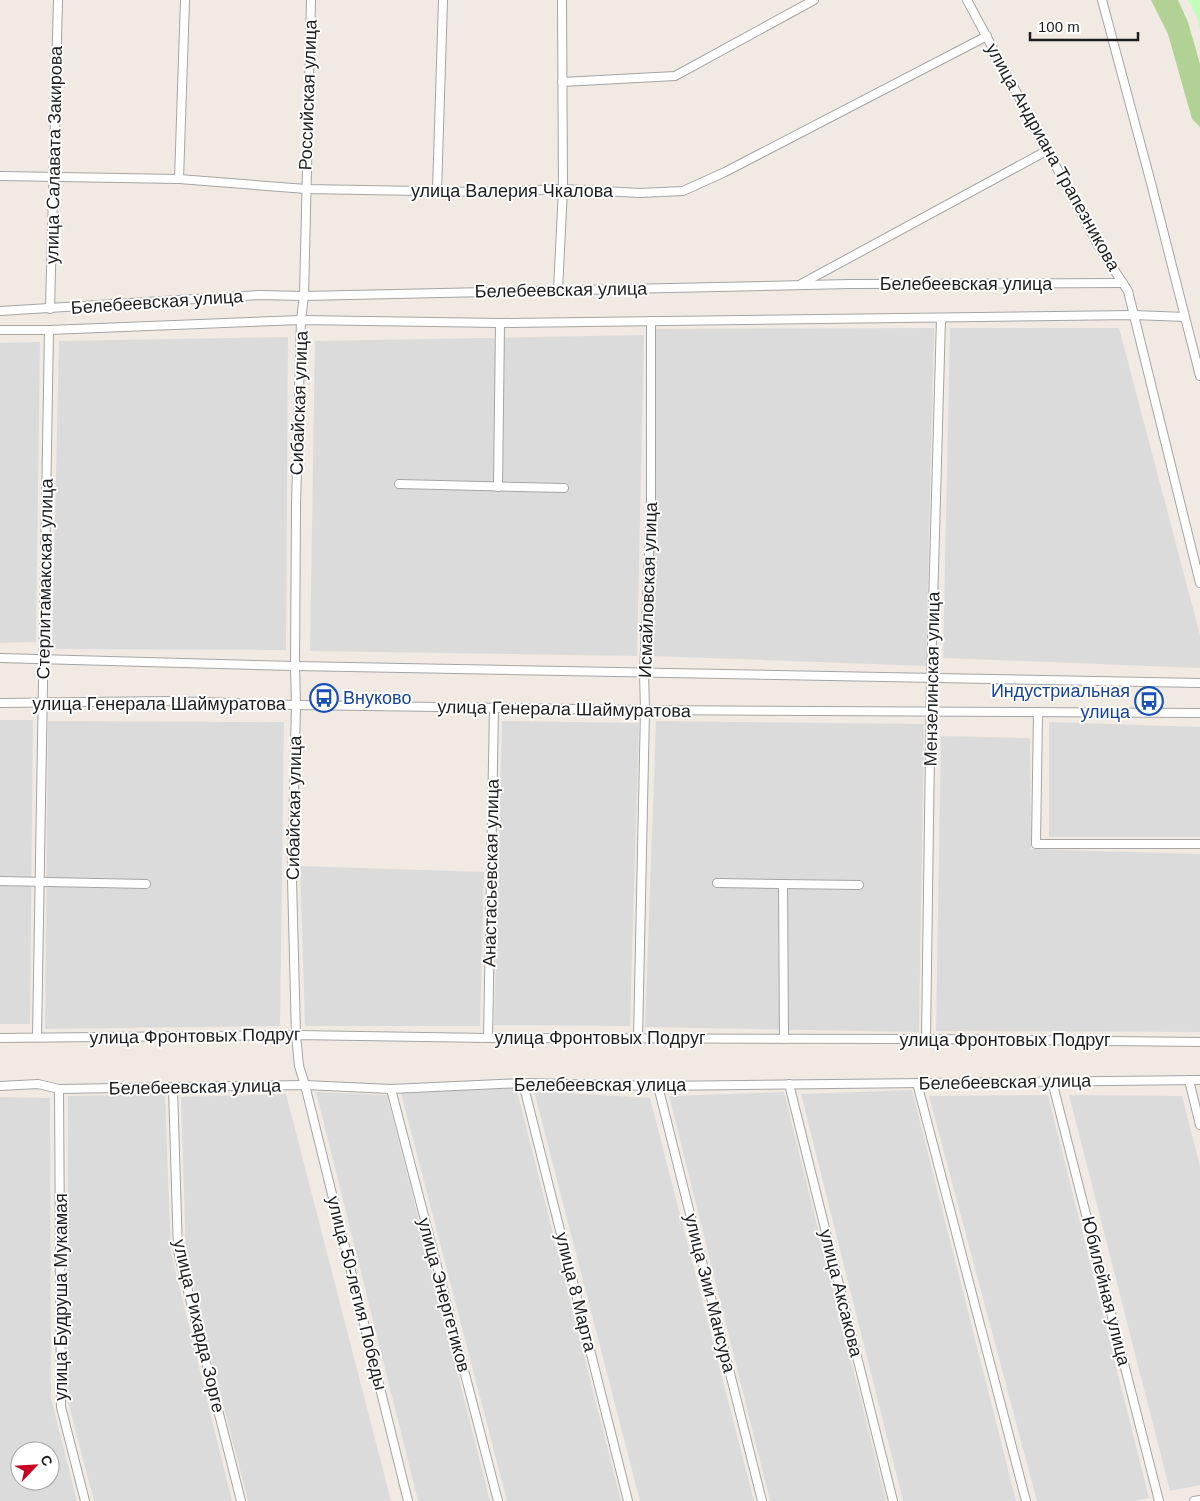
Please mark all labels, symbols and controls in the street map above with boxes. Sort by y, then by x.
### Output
scale bar [1030,10,1138,42]
street label: Российская улица [295,18,321,171]
text: 100 m [1038,18,1080,35]
street label: улица Андриана Трапезникова [982,40,1125,275]
street label: улица Салавата Закирова [42,45,66,264]
street label: улица Валерия Чкалова [411,181,614,201]
street label: Белебеевская улица [880,274,1053,294]
street label: Белебеевская улица [475,278,648,302]
street label: Белебеевская улица [70,286,245,318]
street label: Сибайская улица [286,329,312,476]
street label: Стерлитамакская улица [33,477,57,680]
street label: Исмайловская улица [635,501,661,678]
street label: Мензелинская улица [920,591,944,766]
place label: Индустриальная улица [991,681,1131,722]
bus stop icon: Внуково [309,683,339,713]
bus stop icon: Индустриальная улица [1134,686,1164,716]
place label: Внуково [343,688,411,708]
street label: улица Генерала Шаймуратова [32,694,287,714]
street label: улица Генерала Шаймуратова [437,697,692,721]
street label: Сибайская улица [283,735,305,880]
street label: Анастасьевская улица [479,778,503,967]
street label: улица Фронтовых Подруг [89,1024,301,1048]
street label: улица Фронтовых Подруг [494,1028,706,1048]
street label: улица Фронтовых Подруг [899,1030,1111,1050]
street label: Белебеевская улица [919,1070,1092,1094]
street label: Белебеевская улица [109,1075,282,1099]
street label: Белебеевская улица [514,1075,687,1095]
street label: улица Будруша Мукамая [51,1193,71,1401]
street label: улица 50-летия Победы [323,1194,391,1392]
street label: улица Зии Мансура [681,1211,740,1376]
street label: Юбилейная улица [1078,1214,1134,1369]
street label: улица Энергетиков [414,1216,474,1374]
street label: улица Аксакова [815,1227,867,1360]
street label: улица 8 Марта [551,1230,601,1355]
street label: улица Рихарда Зорге [169,1237,229,1415]
north arrow [10,1441,60,1491]
text: С [37,1453,56,1468]

